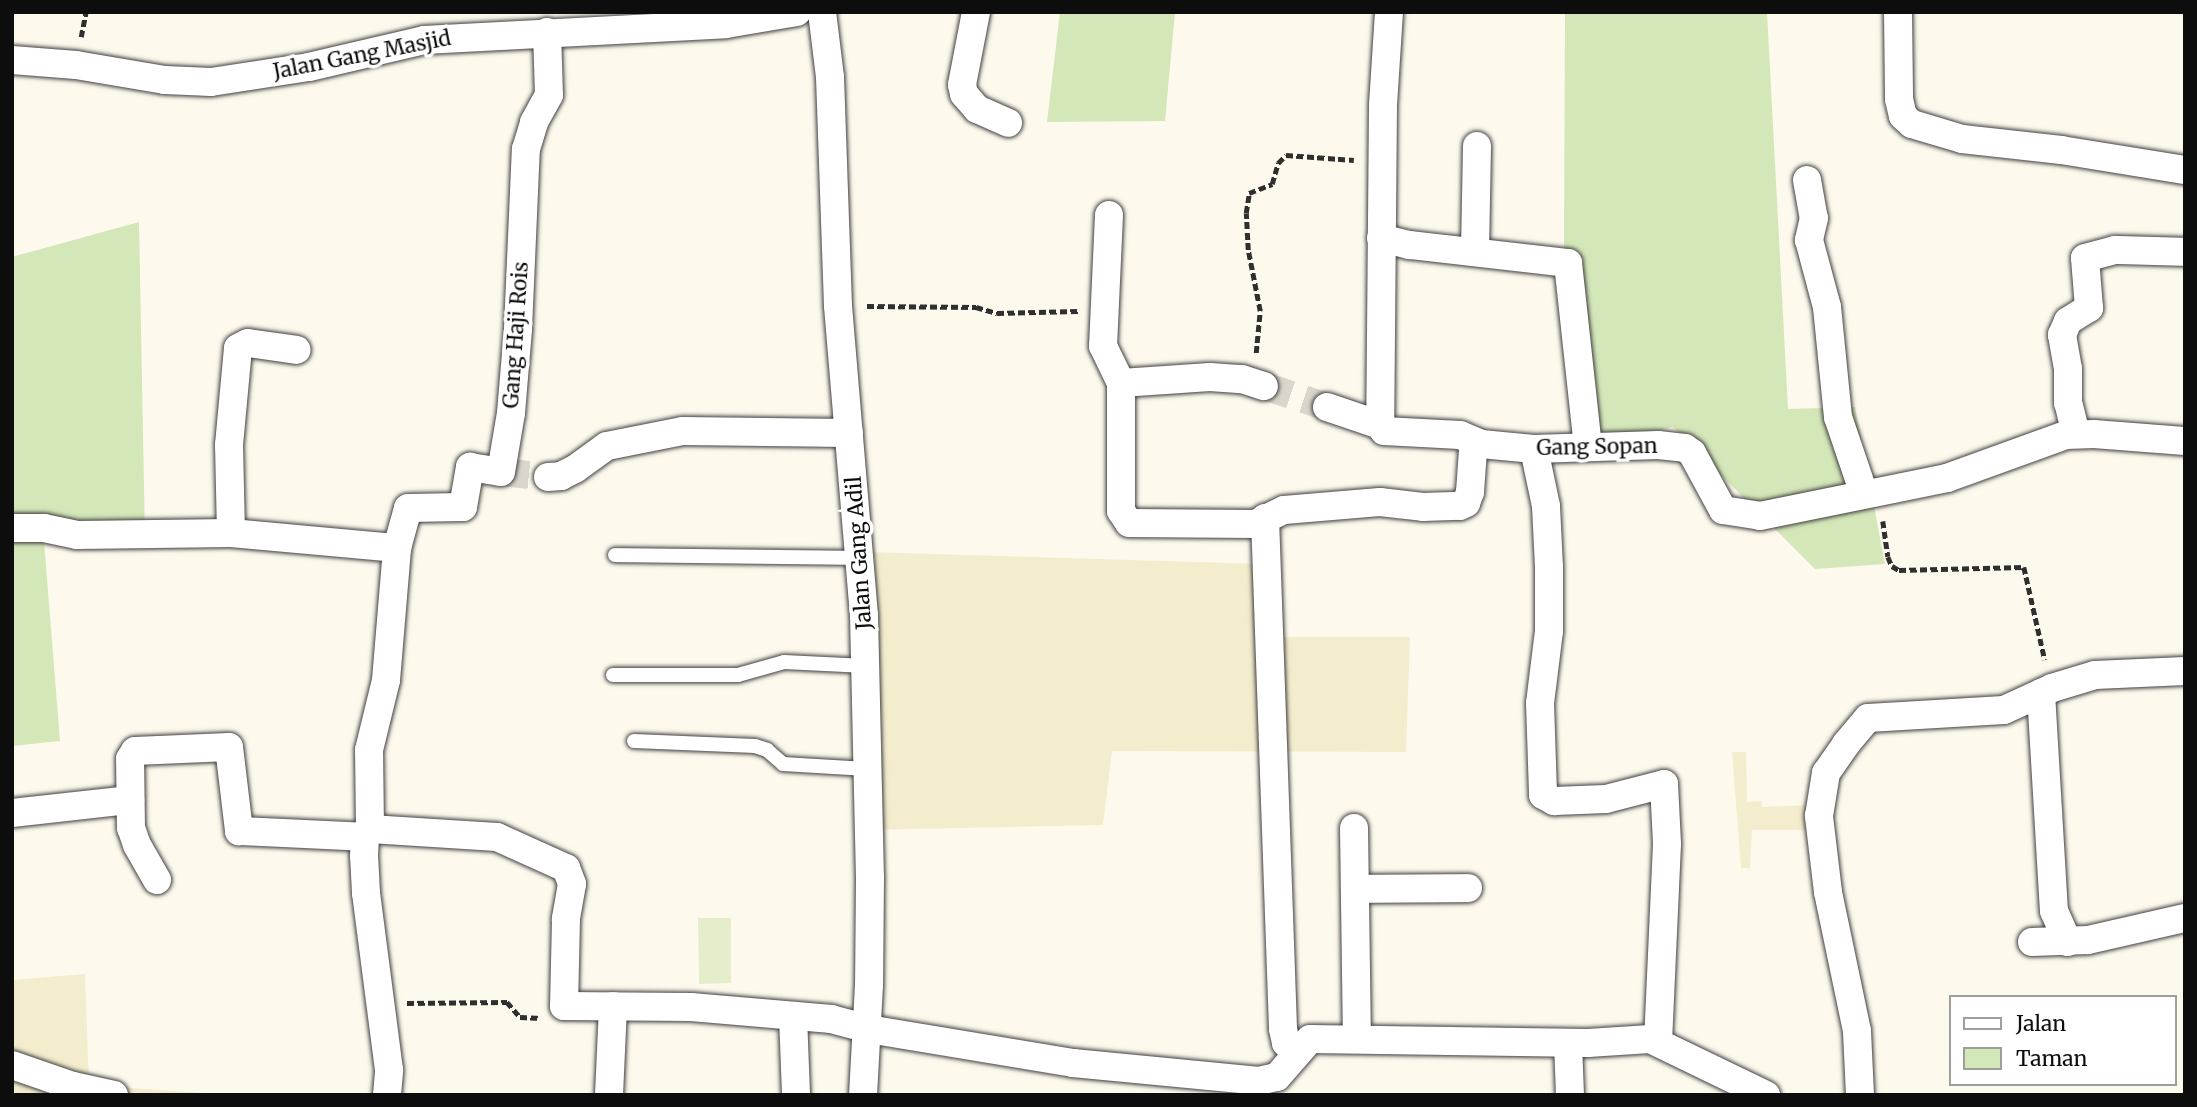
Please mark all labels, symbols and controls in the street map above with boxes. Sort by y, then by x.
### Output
street label: Jalan Gang Masjid [271,25,453,85]
street label: Gang Haji Rois [498,261,534,409]
street label: Gang Sopan [1536,433,1658,461]
street label: Jalan Gang Adil [841,475,877,631]
legend [1948,995,2176,1086]
text: Jalan [2016,1010,2066,1037]
text: Taman [2016,1045,2087,1072]

